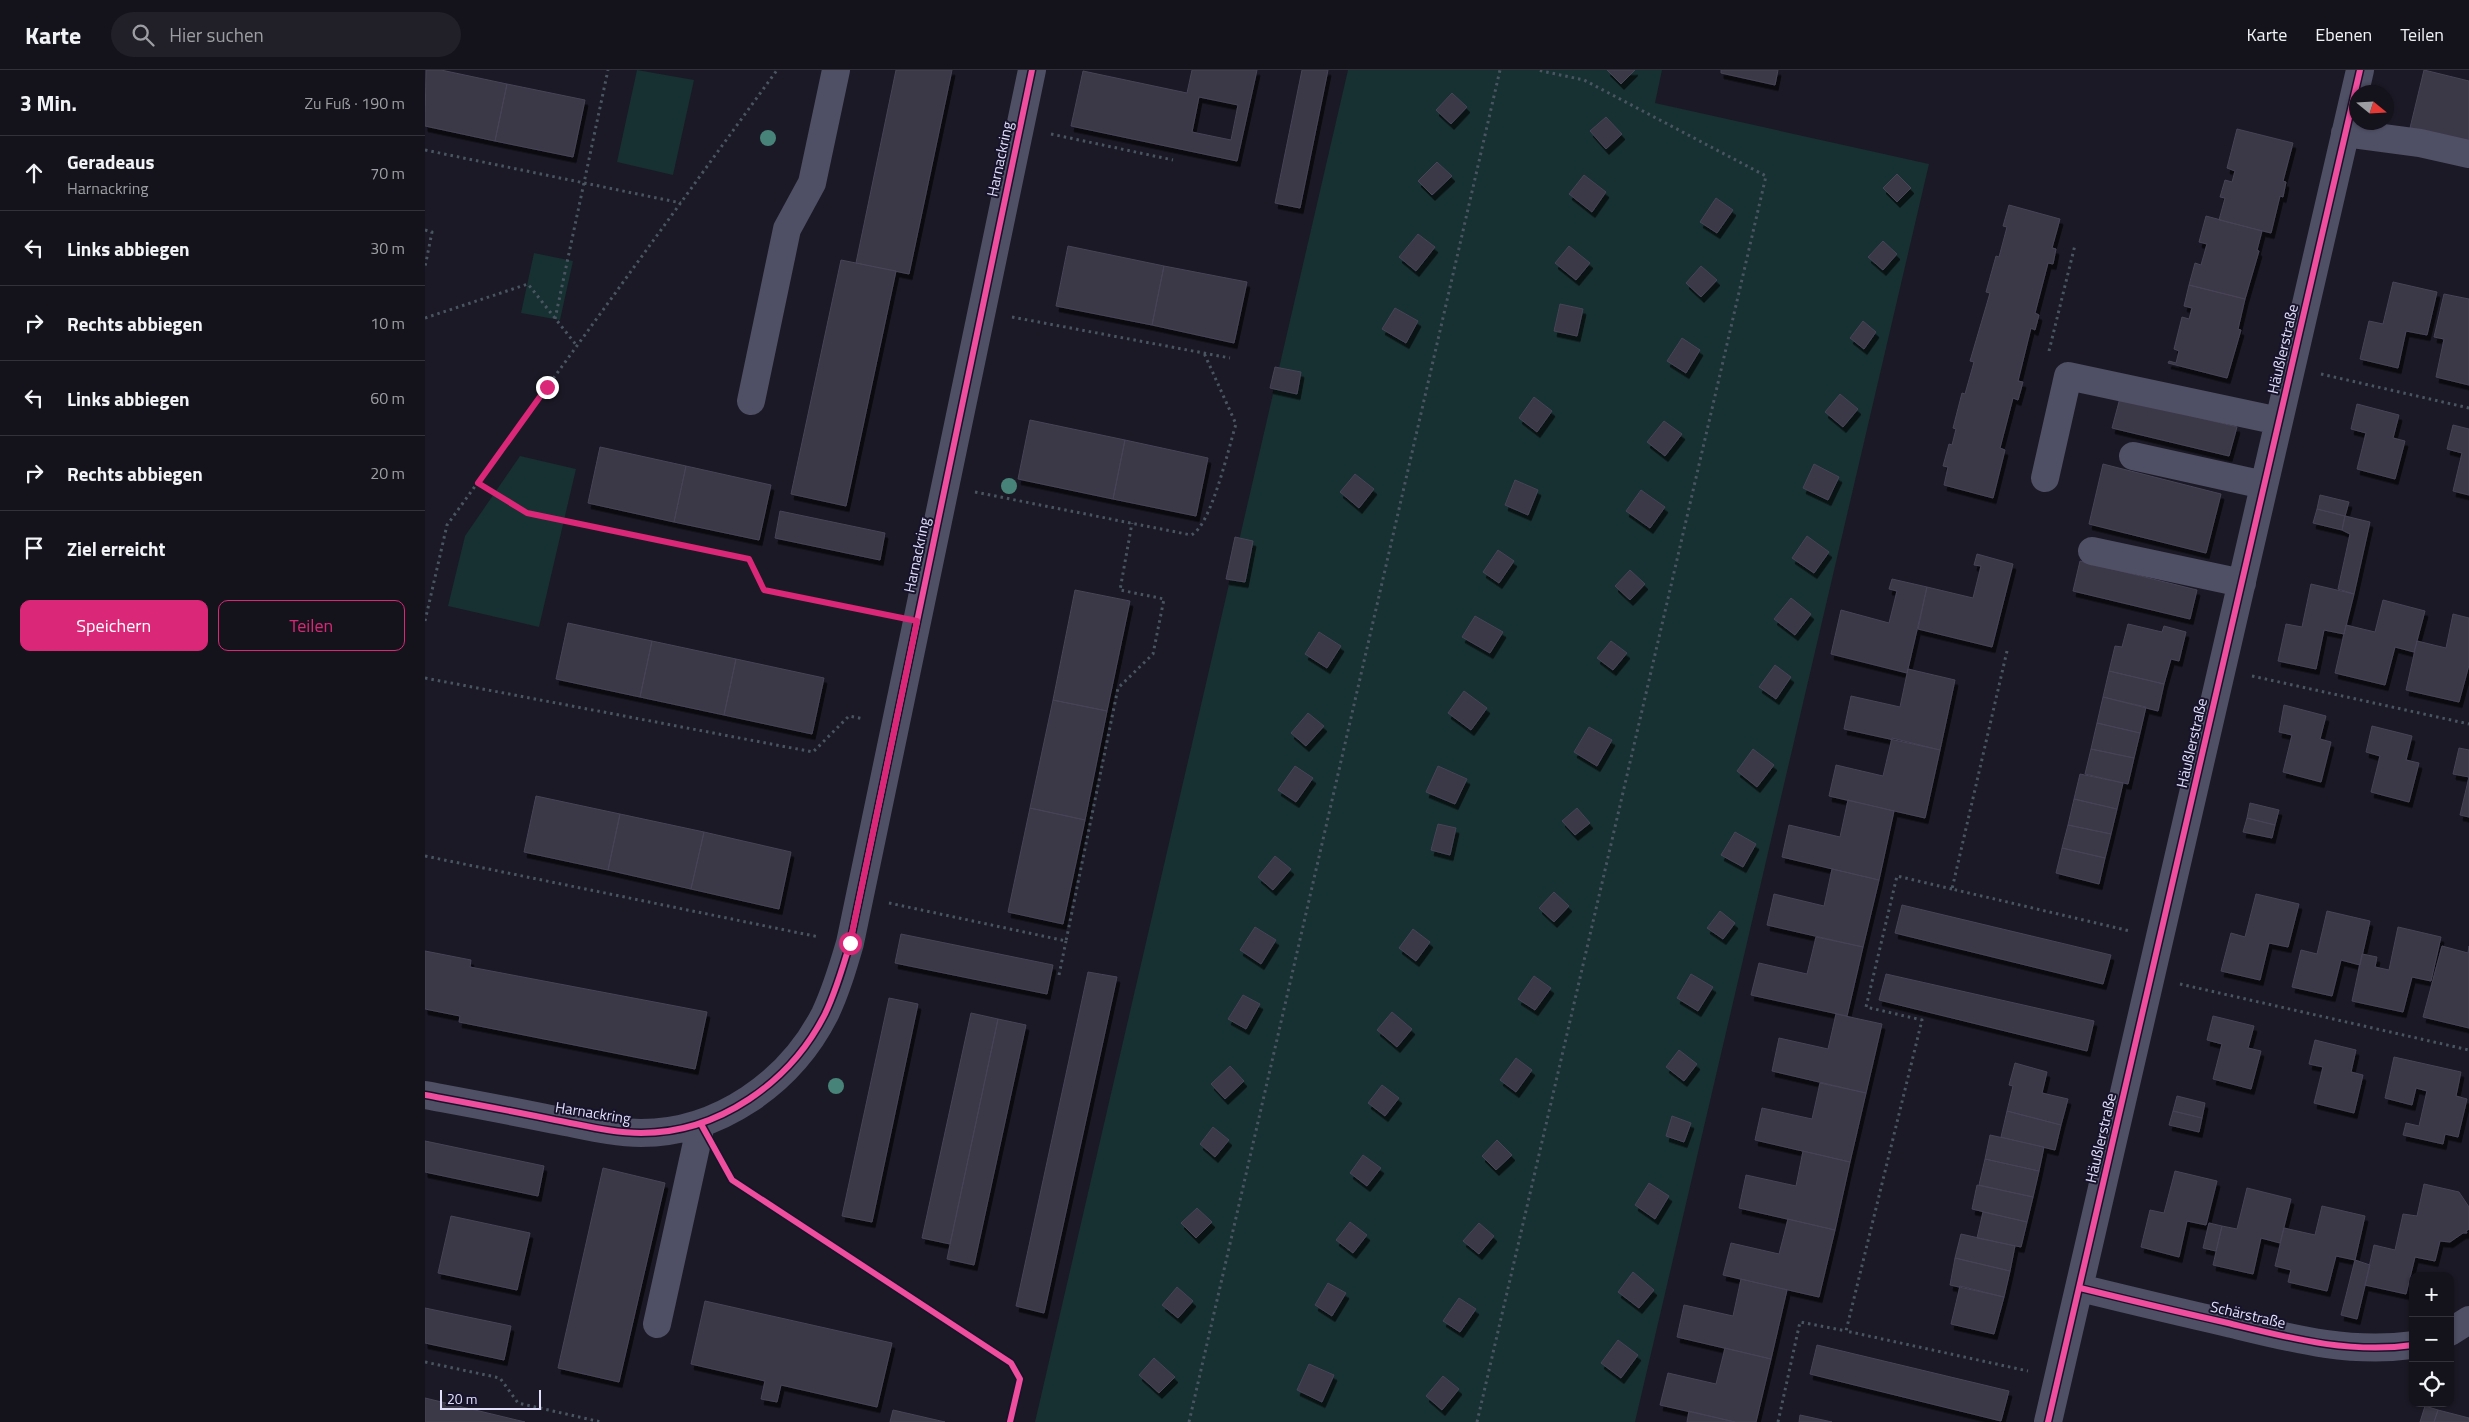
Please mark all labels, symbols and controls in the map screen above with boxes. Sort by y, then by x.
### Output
search box [111,12,461,57]
text: Karte [25,17,81,53]
text: Hier suchen [169,20,264,49]
icon: search [129,21,157,49]
text: Karte [2246,21,2287,48]
text: Ebenen [2315,21,2372,48]
text: Teilen [2400,21,2444,48]
north arrow [2349,85,2394,130]
text: 3 Min. [20,87,77,119]
text: Zu Fuß · 190 m [304,91,405,115]
street label: Harnackring [980,119,1019,199]
text: Geradeaus [67,147,154,176]
icon: ahead [20,159,48,187]
text: 70 m [370,161,405,185]
text: Harnackring [67,176,148,200]
icon: left [20,234,48,262]
text: Links abbiegen [67,234,190,263]
text: 30 m [370,236,405,260]
street label: Häußlerstraße [2261,302,2304,396]
icon: right [20,309,48,337]
text: Rechts abbiegen [67,309,203,338]
text: 10 m [370,311,405,335]
route end [536,376,559,399]
icon: left [20,384,48,412]
text: Links abbiegen [67,384,190,413]
text: 60 m [370,386,405,410]
icon: right [20,459,48,487]
text: Rechts abbiegen [67,459,203,488]
text: 20 m [370,461,405,485]
street label: Harnackring [897,515,936,595]
icon: arrive [20,534,48,562]
text: Ziel erreicht [67,534,165,563]
button: Speichern [20,600,208,651]
button: Teilen [218,600,405,651]
street label: Häußlerstraße [2170,696,2213,790]
route start [839,932,862,955]
street label: Häußlerstraße [2079,1091,2122,1185]
street label: Harnackring [554,1095,633,1130]
map controls [2409,1272,2454,1407]
button: + [2409,1272,2454,1317]
street label: Schärstraße [2208,1295,2288,1334]
button: − [2409,1317,2454,1362]
button: locate [2409,1362,2454,1407]
scale bar [440,1387,541,1410]
text: 20 m [447,1388,477,1409]

